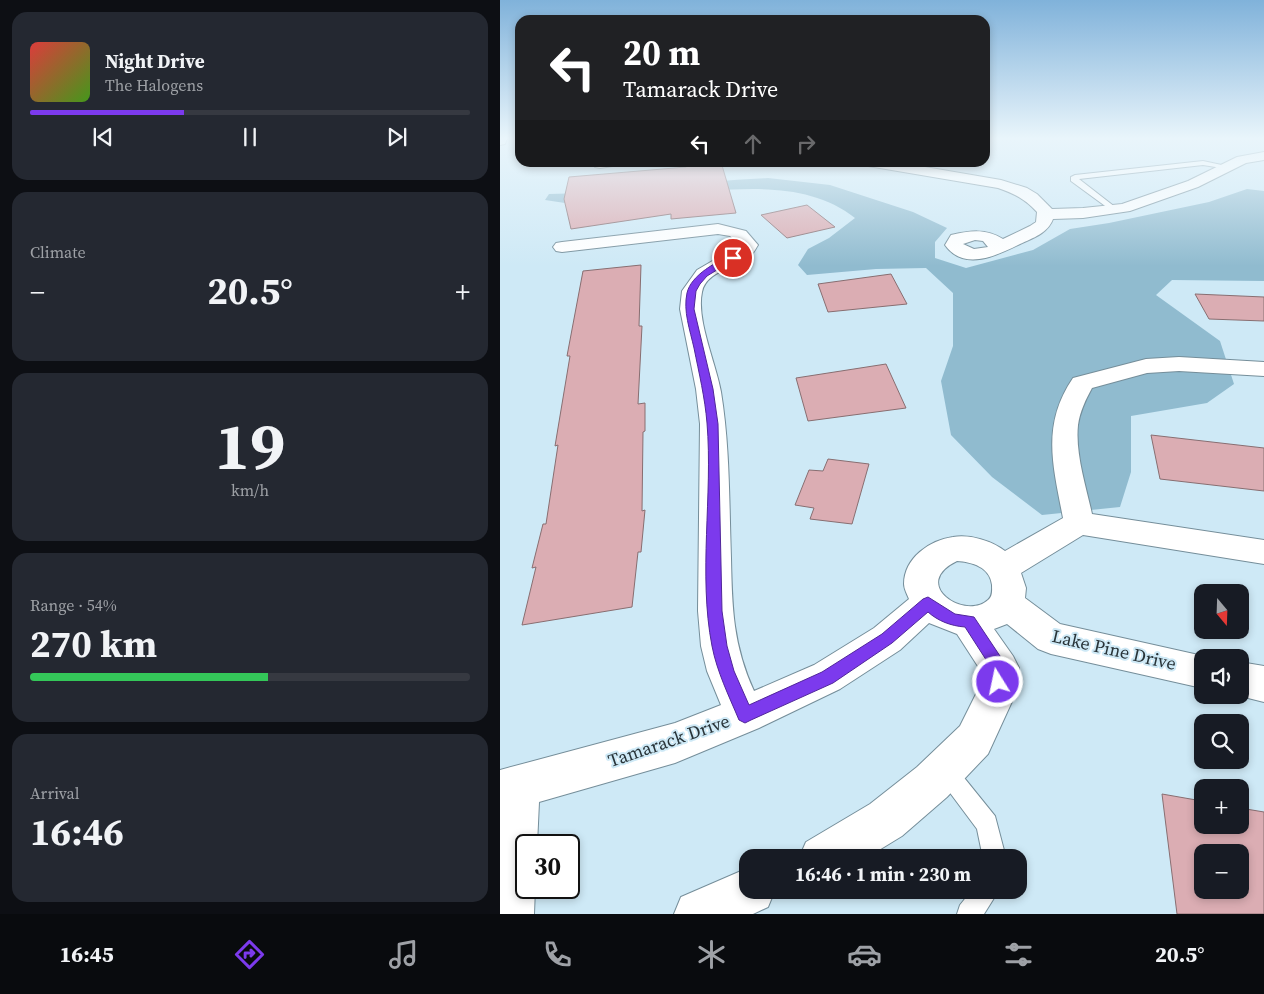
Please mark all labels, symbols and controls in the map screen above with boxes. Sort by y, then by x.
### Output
text: 20 m [623,29,700,77]
icon: left [540,35,605,100]
text: Night Drive [105,48,205,74]
text: The Halogens [105,74,203,96]
text: Tamarack Drive [623,74,778,104]
icon: previous [89,123,117,151]
icon: pause [236,123,264,151]
icon: next [383,123,411,151]
icon: left [686,130,714,158]
icon: ahead [739,130,767,158]
icon: right [792,130,820,158]
pin [712,237,754,279]
text: Climate [30,241,86,263]
icon: arrive [719,244,747,272]
text: 20.5° [207,265,293,317]
text: − [30,273,45,311]
text: + [455,273,470,311]
text: 19 [215,402,285,491]
text: km/h [231,479,269,501]
north arrow [1194,584,1249,639]
map controls [1194,584,1249,899]
text: Range · 54% [30,594,117,616]
text: 270 km [30,618,157,670]
street label: Lake Pine Drive [1050,623,1179,676]
button: sound [1194,649,1249,704]
position arrow [971,655,1023,707]
street label: Tamarack Drive [605,708,733,773]
button: search [1194,714,1249,769]
button: + [1194,779,1249,834]
text: Arrival [30,782,79,804]
text: 16:46 [30,806,124,858]
speed limit sign: 30 [515,834,580,899]
button: − [1194,844,1249,899]
text: 16:46 · 1 min · 230 m [795,861,971,887]
icon: directions [232,937,267,972]
icon: music [386,937,421,972]
icon: phone [540,937,575,972]
icon: climate [694,937,729,972]
icon: car [847,937,882,972]
icon: filters [1001,937,1036,972]
text: 16:45 [59,939,114,969]
text: 20.5° [1155,939,1205,969]

